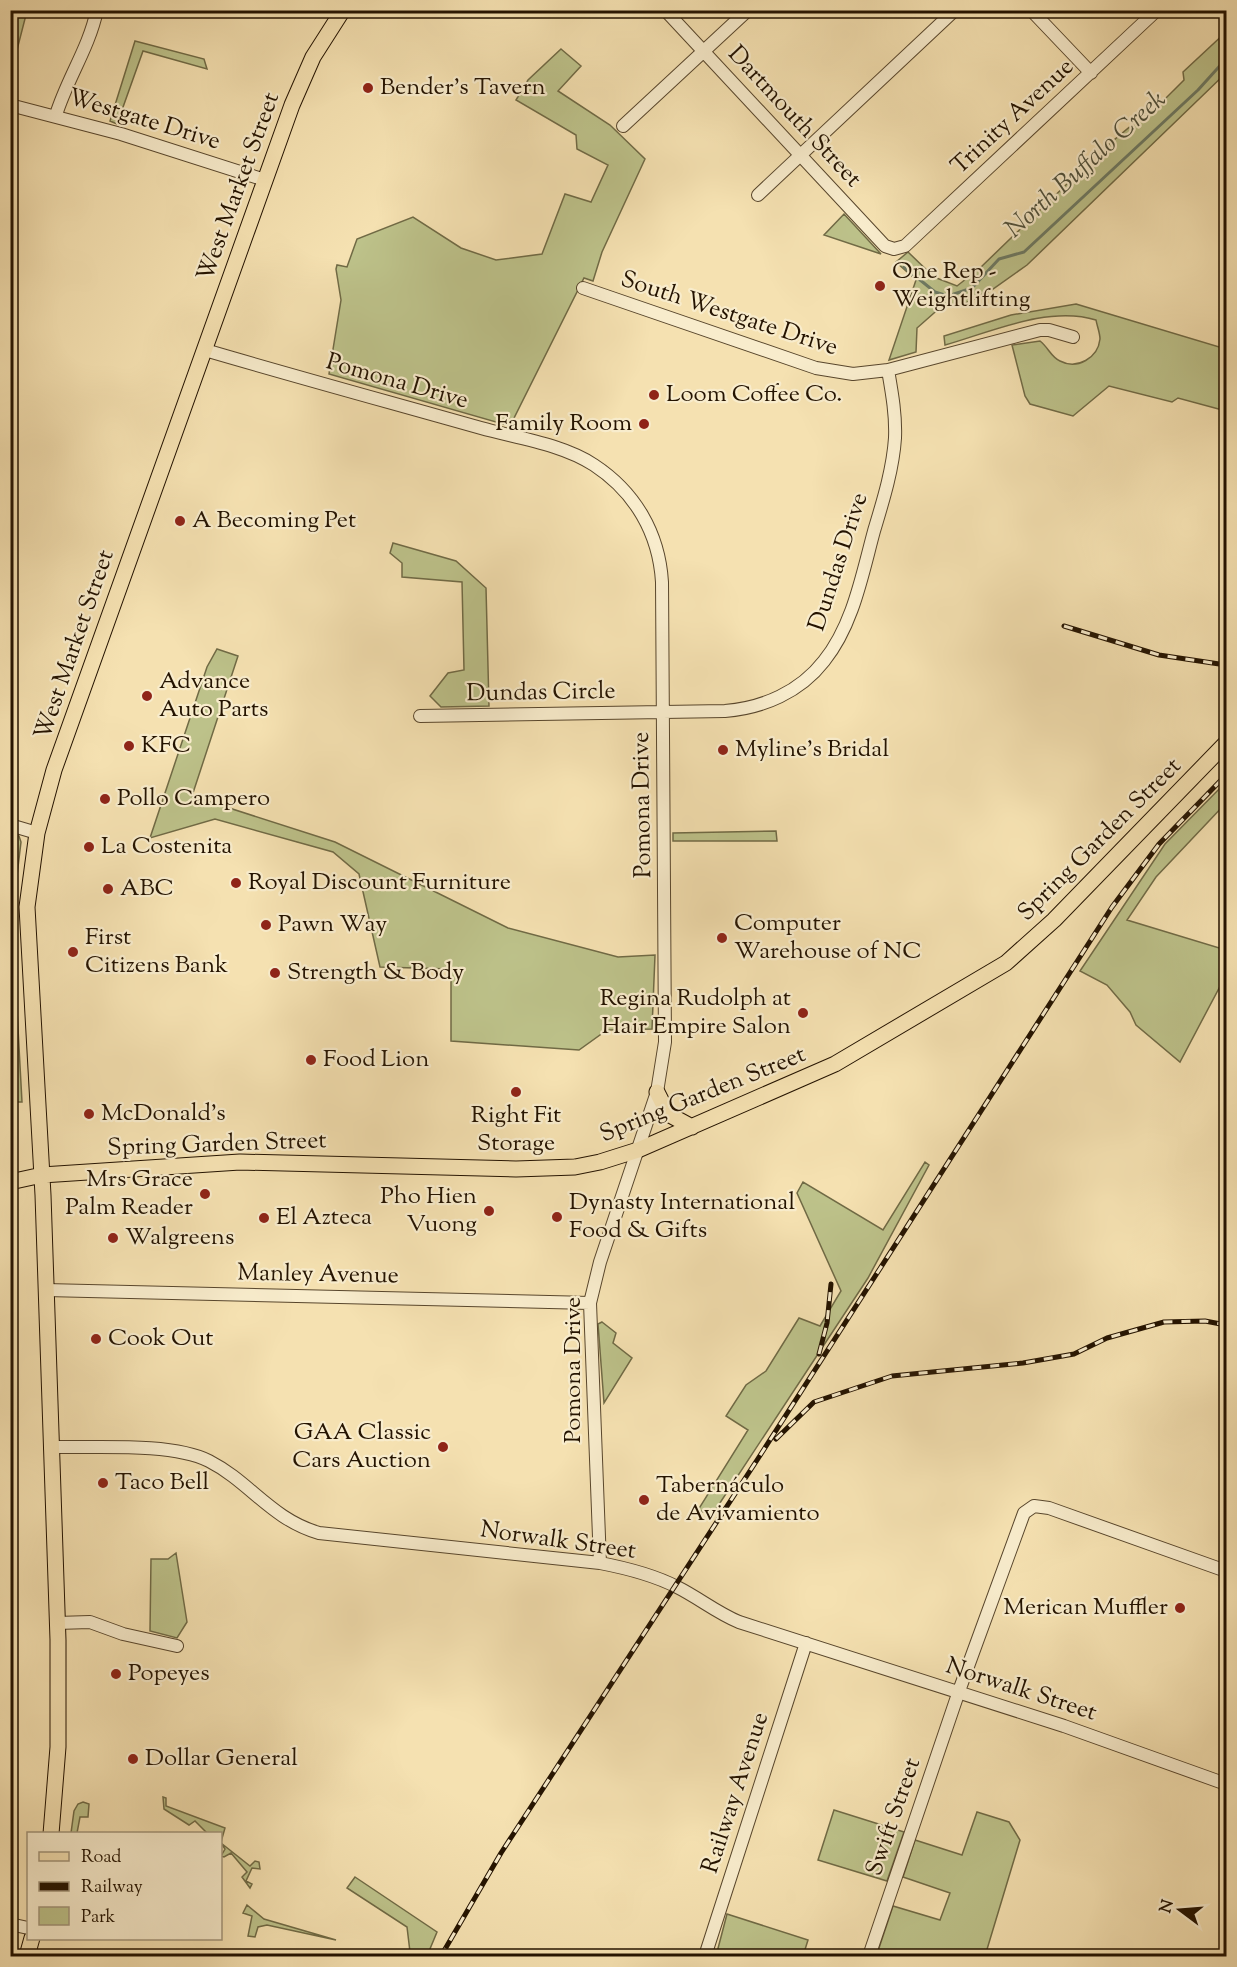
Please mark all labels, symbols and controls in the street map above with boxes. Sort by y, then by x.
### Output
street label: Dartmouth Street [719,39,869,195]
street label: Trinity Avenue [944,51,1082,183]
place label: Bender's Tavern [380,71,546,105]
street label: Westgate Drive [64,81,224,159]
marker: Bender's Tavern [361,81,375,95]
water label: North Buffalo Creek [997,82,1175,247]
street label: West Market Street [189,88,289,286]
place label: One Rep - Weightlifting [892,255,1031,317]
street label: South Westgate Drive [616,263,842,365]
marker: One Rep - Weightlifting [873,279,887,293]
street label: Pomona Drive [322,345,472,419]
place label: Loom Coffee Co. [666,378,842,412]
marker: Loom Coffee Co. [647,388,661,402]
place label: Family Room [495,407,632,441]
marker: Family Room [637,417,651,431]
street label: Dundas Drive [801,488,877,636]
place label: A Becoming Pet [192,504,356,538]
marker: A Becoming Pet [173,514,187,528]
street label: West Market Street [27,545,123,745]
place label: Advance Auto Parts [159,665,269,727]
street label: Dundas Circle [466,675,616,711]
marker: Advance Auto Parts [140,689,154,703]
place label: KFC [141,729,191,763]
street label: Pomona Drive [625,731,661,879]
place label: Myline's Bridal [735,733,889,767]
marker: KFC [122,739,136,753]
marker: Myline's Bridal [716,743,730,757]
street label: Spring Garden Street [1010,750,1190,930]
place label: Pollo Campero [117,782,270,816]
marker: Pollo Campero [98,792,112,806]
place label: La Costenita [101,830,232,864]
marker: La Costenita [82,840,96,854]
place label: Royal Discount Furniture [248,866,511,900]
place label: ABC [120,872,174,906]
marker: Royal Discount Furniture [229,876,243,890]
marker: ABC [101,882,115,896]
place label: Computer Warehouse of NC [734,907,922,969]
place label: Pawn Way [278,908,387,942]
marker: Pawn Way [259,918,273,932]
place label: First Citizens Bank [85,921,228,983]
marker: Computer Warehouse of NC [715,931,729,945]
marker: First Citizens Bank [66,945,80,959]
place label: Strength & Body [287,956,464,990]
marker: Strength & Body [268,966,282,980]
place label: Regina Rudolph at Hair Empire Salon [600,982,791,1044]
marker: Regina Rudolph at Hair Empire Salon [796,1006,810,1020]
street label: Spring Garden Street [595,1038,811,1152]
place label: Food Lion [323,1043,429,1077]
marker: Food Lion [304,1053,318,1067]
marker: Right Fit Storage [509,1085,523,1099]
place label: McDonald's [101,1097,226,1131]
place label: Right Fit Storage [471,1099,561,1161]
marker: McDonald's [82,1107,96,1121]
street label: Spring Garden Street [107,1124,327,1166]
place label: Mrs Grace Palm Reader [65,1163,193,1225]
place label: Pho Hien Vuong [380,1180,477,1242]
place label: Dynasty International Food & Gifts [569,1186,795,1248]
marker: Mrs Grace Palm Reader [198,1187,212,1201]
place label: El Azteca [276,1201,372,1235]
marker: Pho Hien Vuong [482,1204,496,1218]
marker: Dynasty International Food & Gifts [550,1210,564,1224]
marker: El Azteca [257,1211,271,1225]
place label: Walgreens [125,1221,234,1255]
marker: Walgreens [106,1231,120,1245]
street label: Manley Avenue [237,1257,399,1293]
street label: Pomona Drive [557,1297,591,1443]
place label: Cook Out [108,1322,214,1356]
marker: Cook Out [89,1332,103,1346]
place label: GAA Classic Cars Auction [292,1416,431,1478]
marker: GAA Classic Cars Auction [436,1440,450,1454]
place label: Taco Bell [115,1466,209,1500]
place label: Tabernáculo de Avivamiento [656,1469,820,1531]
marker: Taco Bell [96,1476,110,1490]
marker: Tabernáculo de Avivamiento [637,1493,651,1507]
street label: Norwalk Street [478,1513,638,1569]
place label: Merican Muffler [1003,1591,1168,1625]
marker: Merican Muffler [1173,1601,1187,1615]
street label: Norwalk Street [941,1650,1101,1730]
place label: Popeyes [128,1657,210,1691]
marker: Popeyes [109,1667,123,1681]
street label: Railway Avenue [694,1708,778,1878]
place label: Dollar General [145,1742,298,1776]
marker: Dollar General [126,1752,140,1766]
street label: Swift Street [858,1753,930,1881]
legend [27,1832,222,1940]
text: Road [81,1845,121,1871]
text: Railway [81,1875,143,1901]
north arrow [1150,1880,1210,1940]
text: N [1155,1897,1181,1916]
text: Park [81,1905,116,1931]

